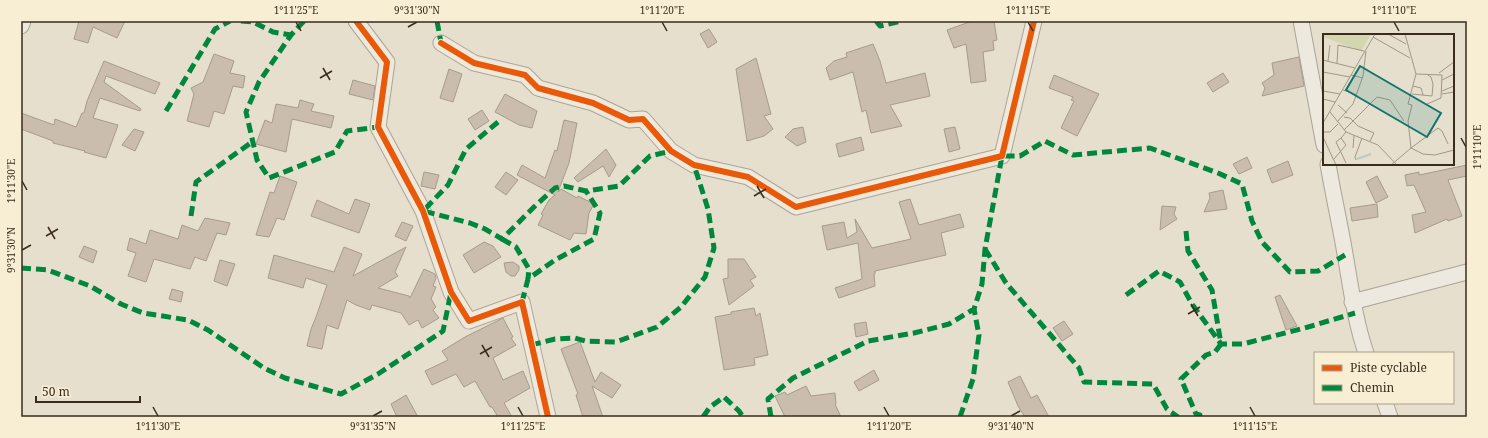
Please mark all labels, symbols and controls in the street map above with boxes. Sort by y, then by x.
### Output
text: 1°11'25"E [274,3,318,17]
text: 9°31'30"N [394,3,440,17]
text: 1°11'20"E [640,3,684,17]
text: 1°11'15"E [1006,3,1050,17]
text: 1°11'10"E [1372,3,1416,17]
inset map [1323,34,1454,165]
text: 1°11'10"E [1470,125,1484,169]
text: 1°11'30"E [4,159,18,203]
text: 9°31'30"N [4,227,18,273]
legend [1314,352,1454,404]
text: Piste cyclable [1350,359,1427,376]
scale bar [36,378,140,404]
text: Chemin [1350,379,1395,396]
text: 50 m [42,383,70,400]
text: 1°11'30"E [136,419,180,433]
text: 9°31'35"N [350,419,396,433]
text: 1°11'25"E [501,419,545,433]
text: 1°11'20"E [867,419,911,433]
text: 9°31'40"N [988,419,1034,433]
text: 1°11'15"E [1233,419,1277,433]

